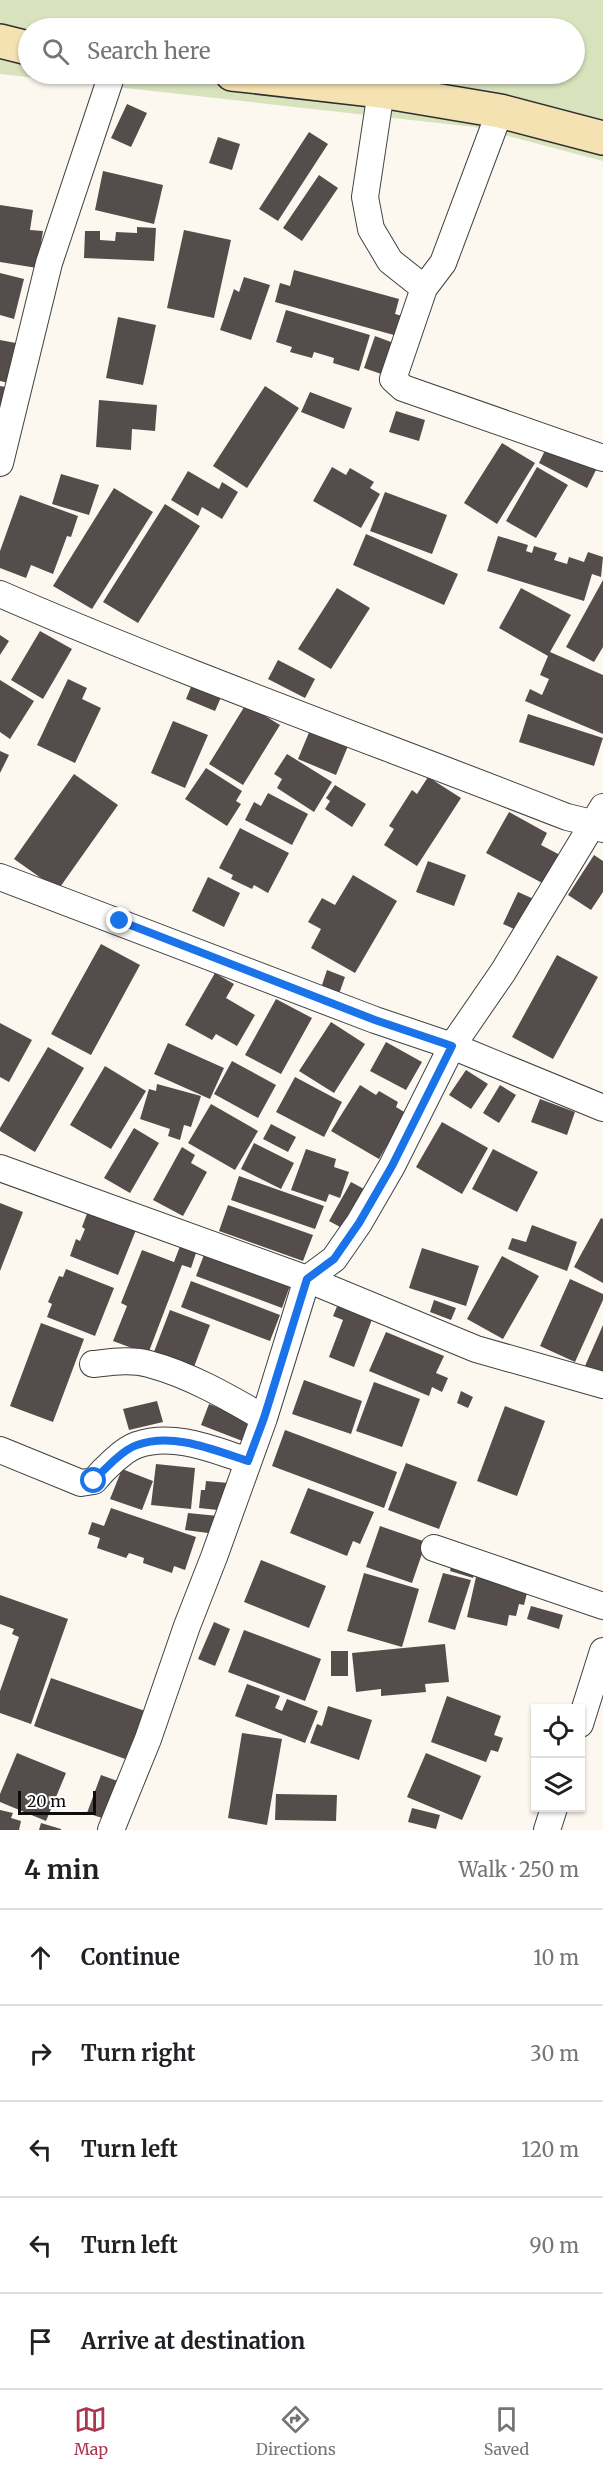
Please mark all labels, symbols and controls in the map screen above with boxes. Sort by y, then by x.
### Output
search box [18,18,585,84]
icon: search [39,35,72,68]
text: Search here [87,37,210,65]
route end [106,907,132,933]
route start [80,1467,106,1493]
map controls [531,1704,585,1812]
button: locate [531,1704,585,1758]
button: layers [531,1758,585,1812]
scale bar [18,1788,96,1816]
text: 20 m [27,1791,66,1811]
text: 4 min [24,1853,99,1886]
text: Walk · 250 m [458,1857,579,1882]
icon: ahead [24,1941,57,1974]
text: Continue [81,1943,180,1971]
text: 10 m [533,1945,579,1970]
icon: right [24,2037,57,2070]
text: Turn right [81,2039,195,2067]
text: 30 m [530,2041,579,2066]
icon: left [24,2133,57,2166]
text: Turn left [81,2135,178,2163]
text: 120 m [521,2137,579,2162]
icon: left [24,2229,57,2262]
text: Turn left [81,2231,178,2259]
text: 90 m [529,2233,579,2258]
icon: arrive [24,2325,57,2358]
text: Arrive at destination [81,2327,305,2355]
tab: Map [74,2403,108,2459]
tab: Directions [256,2403,336,2459]
tab: Saved [484,2403,529,2459]

